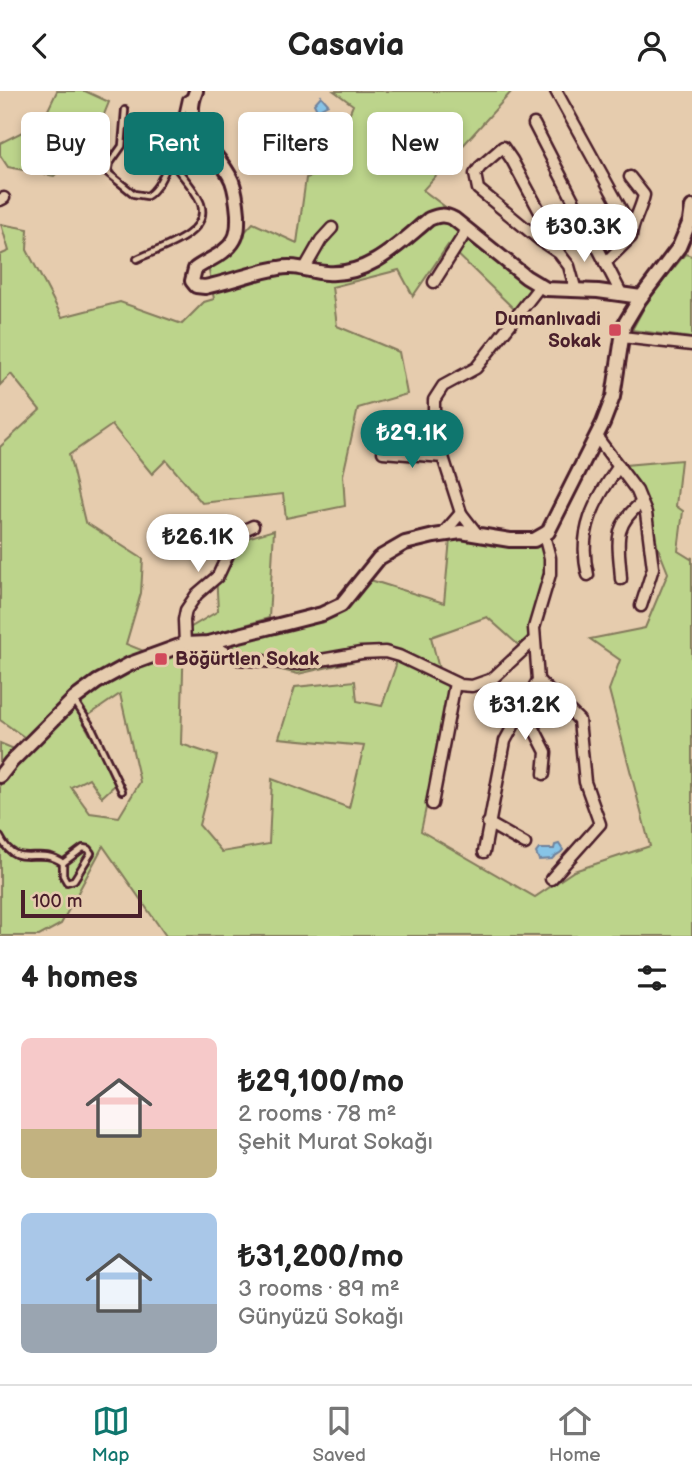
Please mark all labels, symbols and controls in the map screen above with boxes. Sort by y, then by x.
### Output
text: Casavia [288,26,404,65]
icon: back [21,27,59,65]
icon: person [633,27,671,65]
chip: Buy [21,112,110,175]
chip: Rent [124,112,224,175]
chip: Filters [238,112,353,175]
chip: New [367,112,463,175]
pin: ₺30.3K [527,205,641,264]
text: ₺30.3K [546,213,622,241]
place label: Dumanlıvadi Sokak [495,308,601,353]
marker: Dumanlıvadi Sokak [607,322,623,338]
pin: ₺29.1K [355,411,469,470]
text: ₺29.1K [377,419,447,447]
pin: ₺26.1K [141,515,255,574]
text: ₺26.1K [162,523,234,551]
place label: Böğürtlen Sokak [175,648,319,671]
marker: Böğürtlen Sokak [153,651,169,667]
pin: ₺31.2K [468,683,582,742]
text: ₺31.2K [490,691,560,719]
scale bar [21,887,142,919]
text: 100 m [32,890,83,913]
icon: filters [633,959,671,997]
text: 4 homes [21,960,138,996]
text: ₺29,100/mo [238,1064,404,1100]
icon: home [77,1066,161,1150]
text: 2 rooms · 78 m² [238,1100,396,1128]
text: Şehit Murat Sokağı [238,1128,433,1156]
text: ₺31,200/mo [238,1239,404,1275]
icon: home [77,1241,161,1325]
text: 3 rooms · 89 m² [238,1275,400,1303]
text: Günyüzü Sokağı [238,1303,404,1331]
tab: Map [91,1402,130,1467]
tab: Saved [313,1402,366,1467]
tab: Home [549,1402,601,1467]

